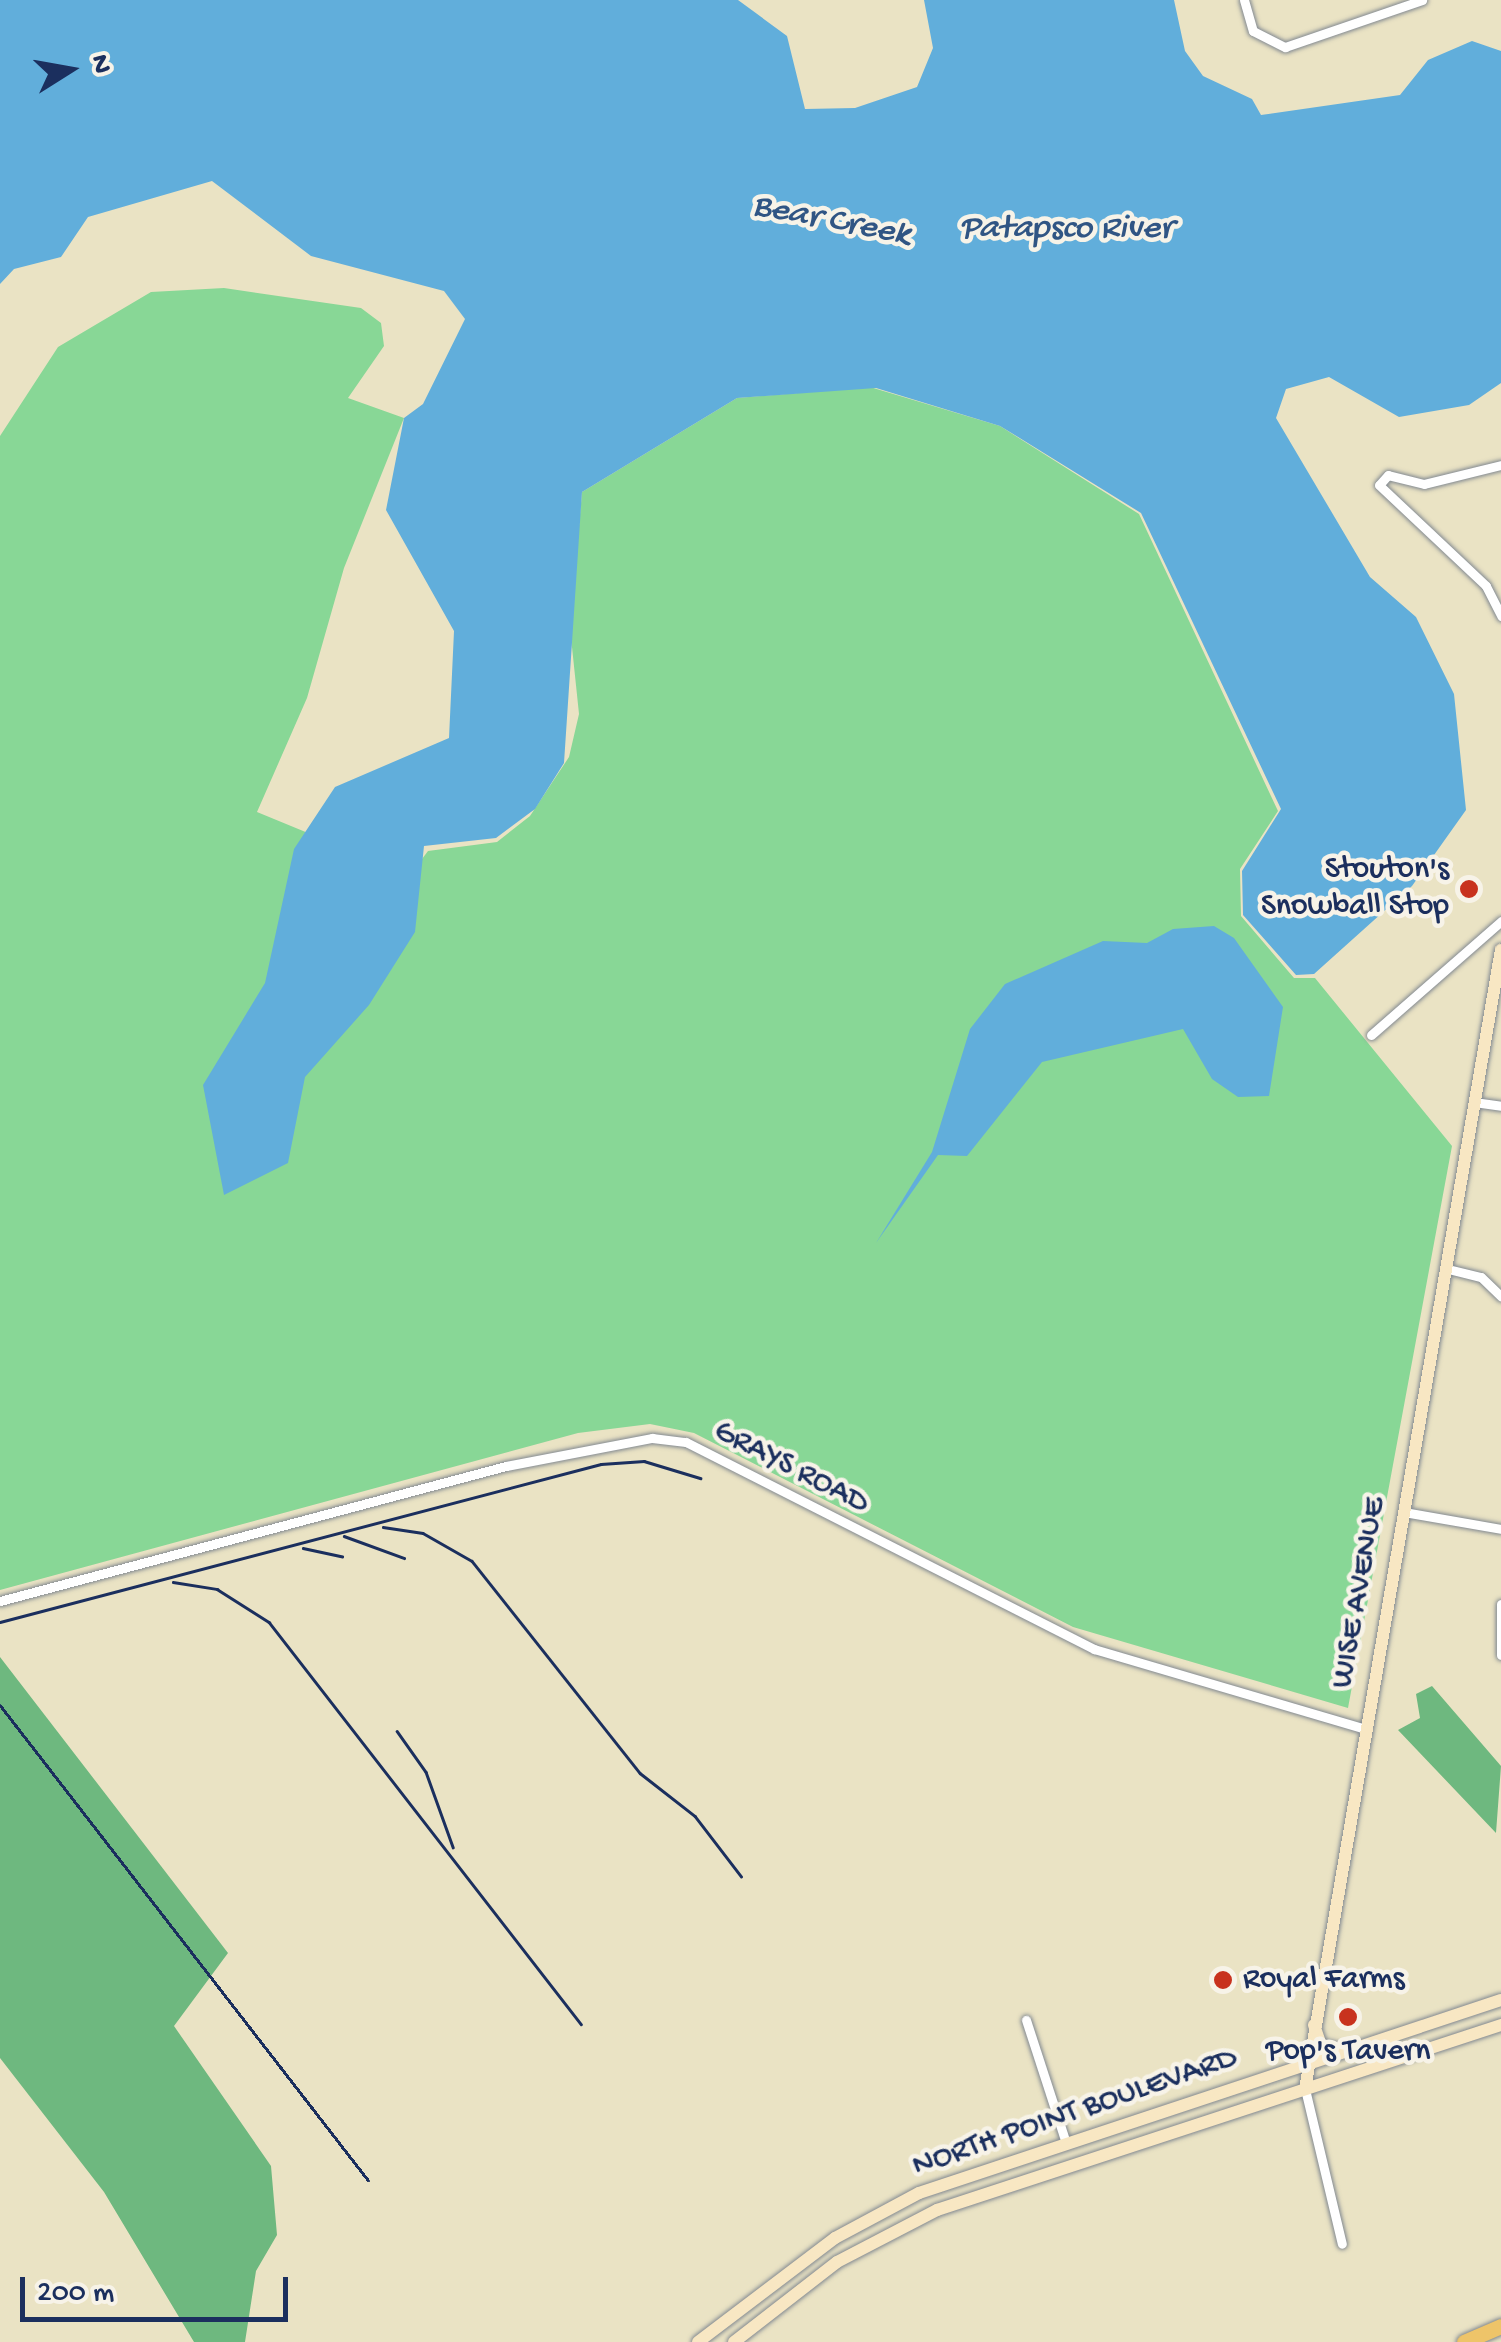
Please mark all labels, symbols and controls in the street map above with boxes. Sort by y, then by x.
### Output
north arrow [20,20,120,120]
text: N [82,52,118,76]
water label: Bear Creek [749,186,913,258]
water label: Patapsco River [960,209,1172,251]
place label: Stouton's Snowball Stop [1261,852,1449,927]
marker: Stouton's Snowball Stop [1458,878,1480,900]
street label: GRAYS ROAD [707,1413,875,1523]
street label: WISE AVENUE [1324,1495,1396,1691]
place label: Royal Farms [1243,1961,1404,1999]
marker: Royal Farms [1212,1969,1234,1991]
marker: Pop's Tavern [1337,2006,1359,2028]
place label: Pop's Tavern [1266,2033,1430,2071]
street label: NORTH POINT BOULEVARD [908,2039,1242,2187]
scale bar [25,2257,292,2319]
text: 200 m [37,2277,114,2312]

